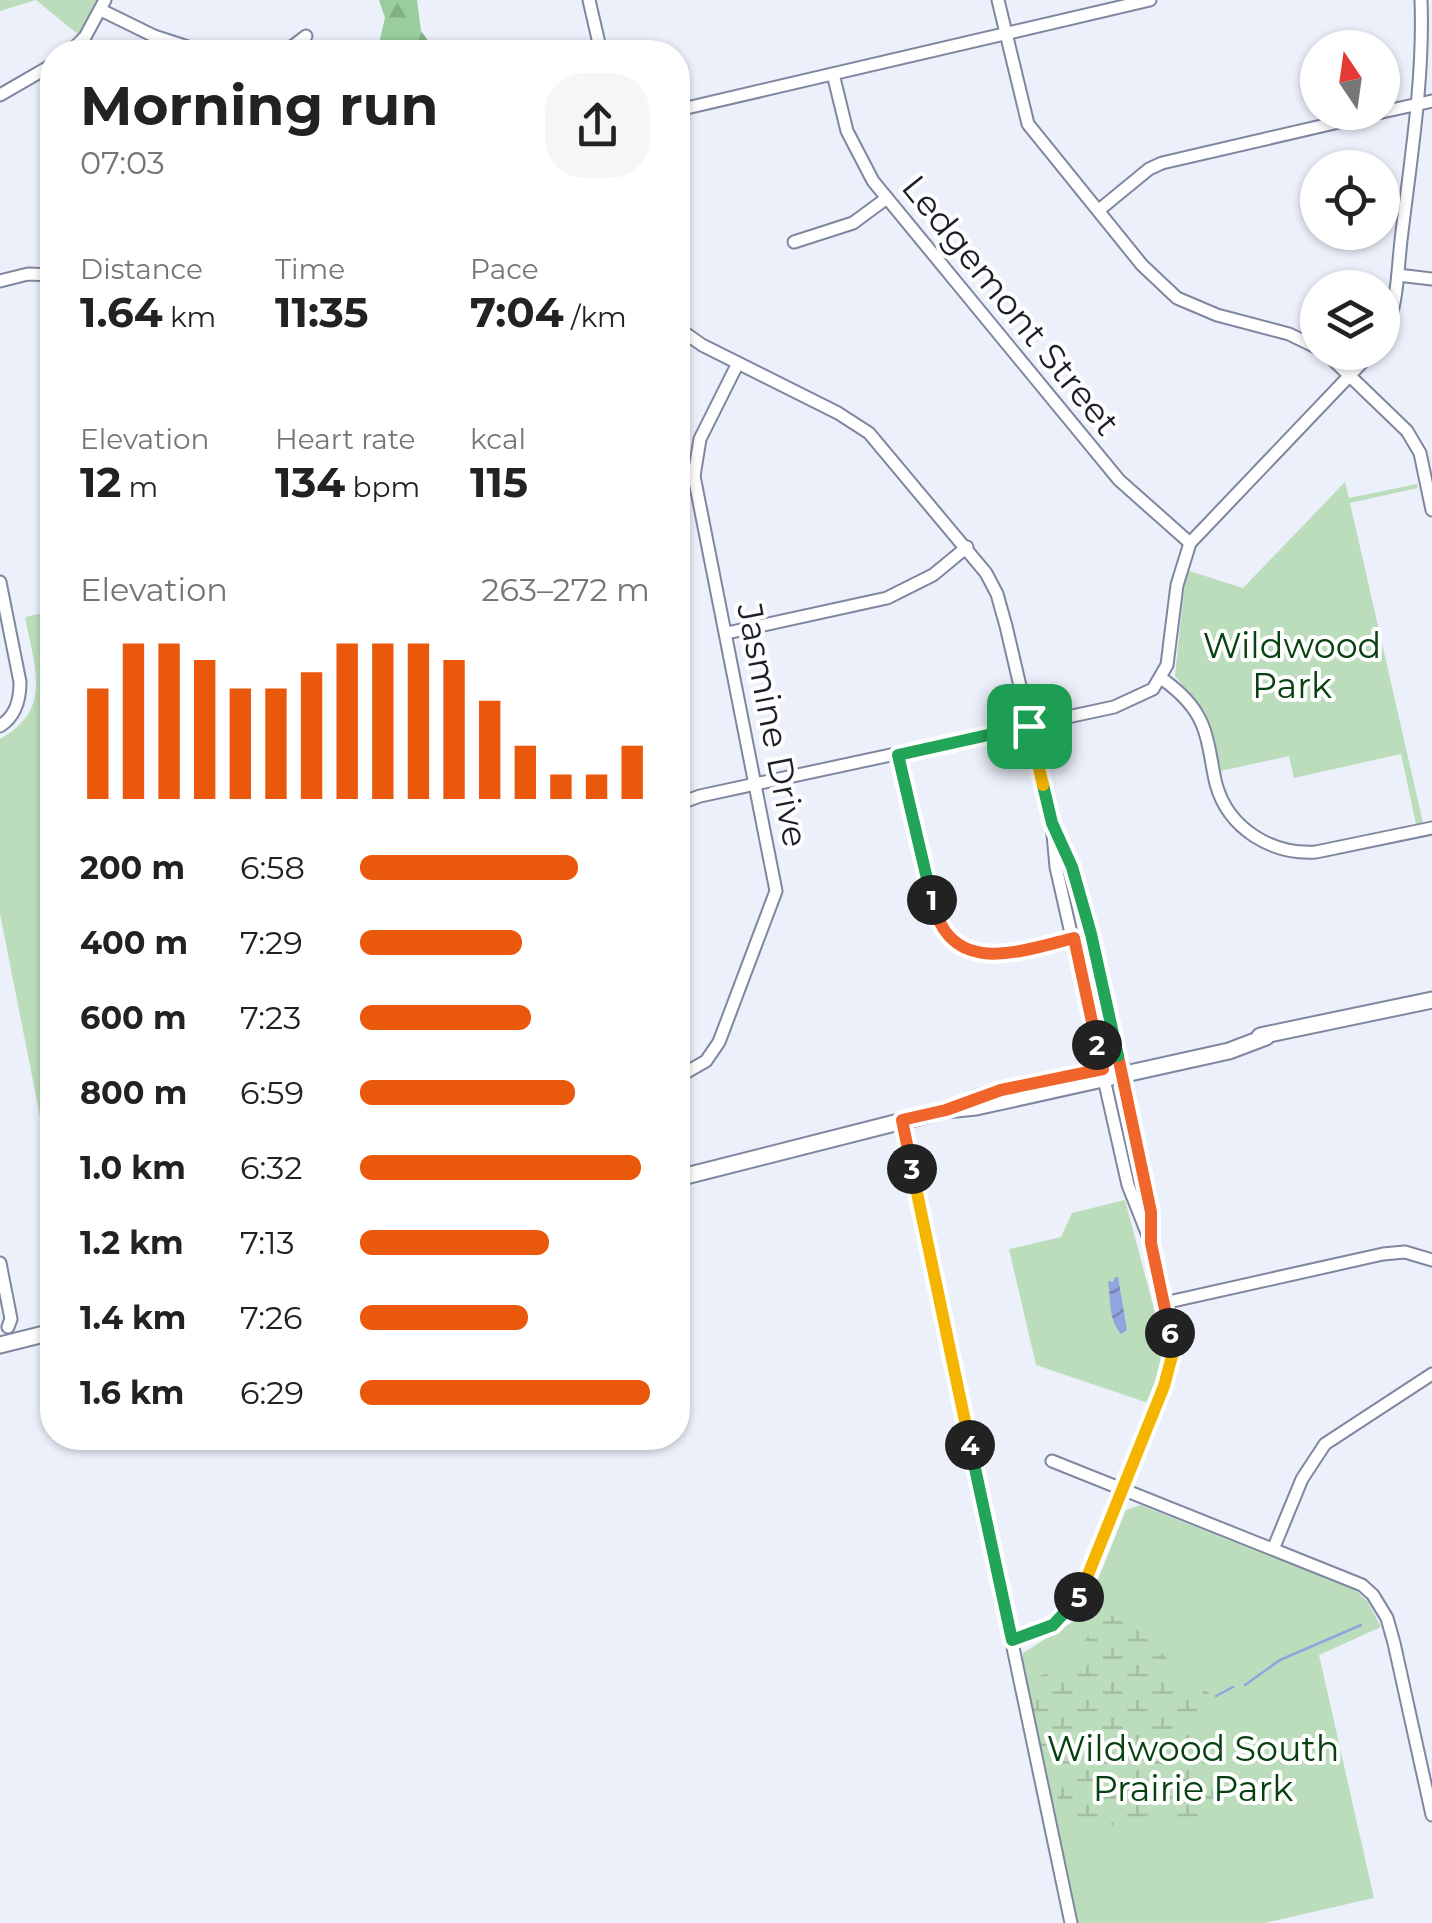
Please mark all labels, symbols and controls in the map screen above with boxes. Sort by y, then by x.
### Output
north arrow [1300,30,1400,130]
map controls [1300,30,1400,370]
text: Morning run [80,72,438,139]
button: share [545,73,650,178]
text: 07:03 [80,143,165,182]
button: locate [1300,150,1400,250]
street label: Ledgemont Street [893,166,1129,444]
text: Distance [80,252,203,286]
text: Time [275,252,345,286]
text: Pace [470,252,539,286]
button: layers [1300,270,1400,370]
text: 1.64 [80,286,163,338]
text: 11:35 [275,286,368,338]
text: 7:04 [470,286,564,338]
text: km [163,300,216,334]
text: /km [564,300,627,334]
text: Elevation [80,422,209,456]
text: Heart rate [275,422,416,456]
text: kcal [470,422,526,456]
text: 12 [80,456,121,508]
text: 134 [275,456,345,508]
text: 115 [470,456,528,508]
text: m [121,470,158,504]
text: bpm [345,470,420,504]
text: Elevation [80,570,228,609]
text: 263–272 m [481,570,650,609]
street label: Jasmine Drive [728,598,818,851]
park label: Wildwood Park [1203,624,1381,707]
pin [987,684,1072,769]
icon: arrive [1002,699,1057,754]
text: 200 m [80,848,185,887]
text: 6:58 [240,848,305,887]
pin: 1 [907,875,957,925]
text: 1 [927,883,937,917]
text: 400 m [80,923,188,962]
text: 7:29 [240,923,303,962]
text: 600 m [80,998,186,1037]
text: 7:23 [240,998,301,1037]
pin: 2 [1072,1020,1122,1070]
text: 2 [1089,1028,1105,1062]
text: 800 m [80,1073,187,1112]
text: 6:59 [240,1073,304,1112]
pin: 3 [887,1144,937,1194]
text: 1.0 km [80,1148,186,1187]
text: 6:32 [240,1148,302,1187]
text: 3 [904,1152,920,1186]
text: 1.2 km [80,1223,184,1262]
text: 7:13 [240,1223,295,1262]
text: 1.4 km [80,1298,186,1337]
text: 7:26 [240,1298,303,1337]
pin: 6 [1145,1308,1195,1358]
text: 6 [1161,1316,1179,1350]
text: 1.6 km [80,1373,184,1412]
text: 6:29 [240,1373,304,1412]
pin: 4 [945,1420,995,1470]
text: 4 [960,1428,980,1462]
pin: 5 [1054,1572,1104,1622]
text: 5 [1071,1580,1087,1614]
park label: Wildwood South Prairie Park [1047,1727,1339,1810]

